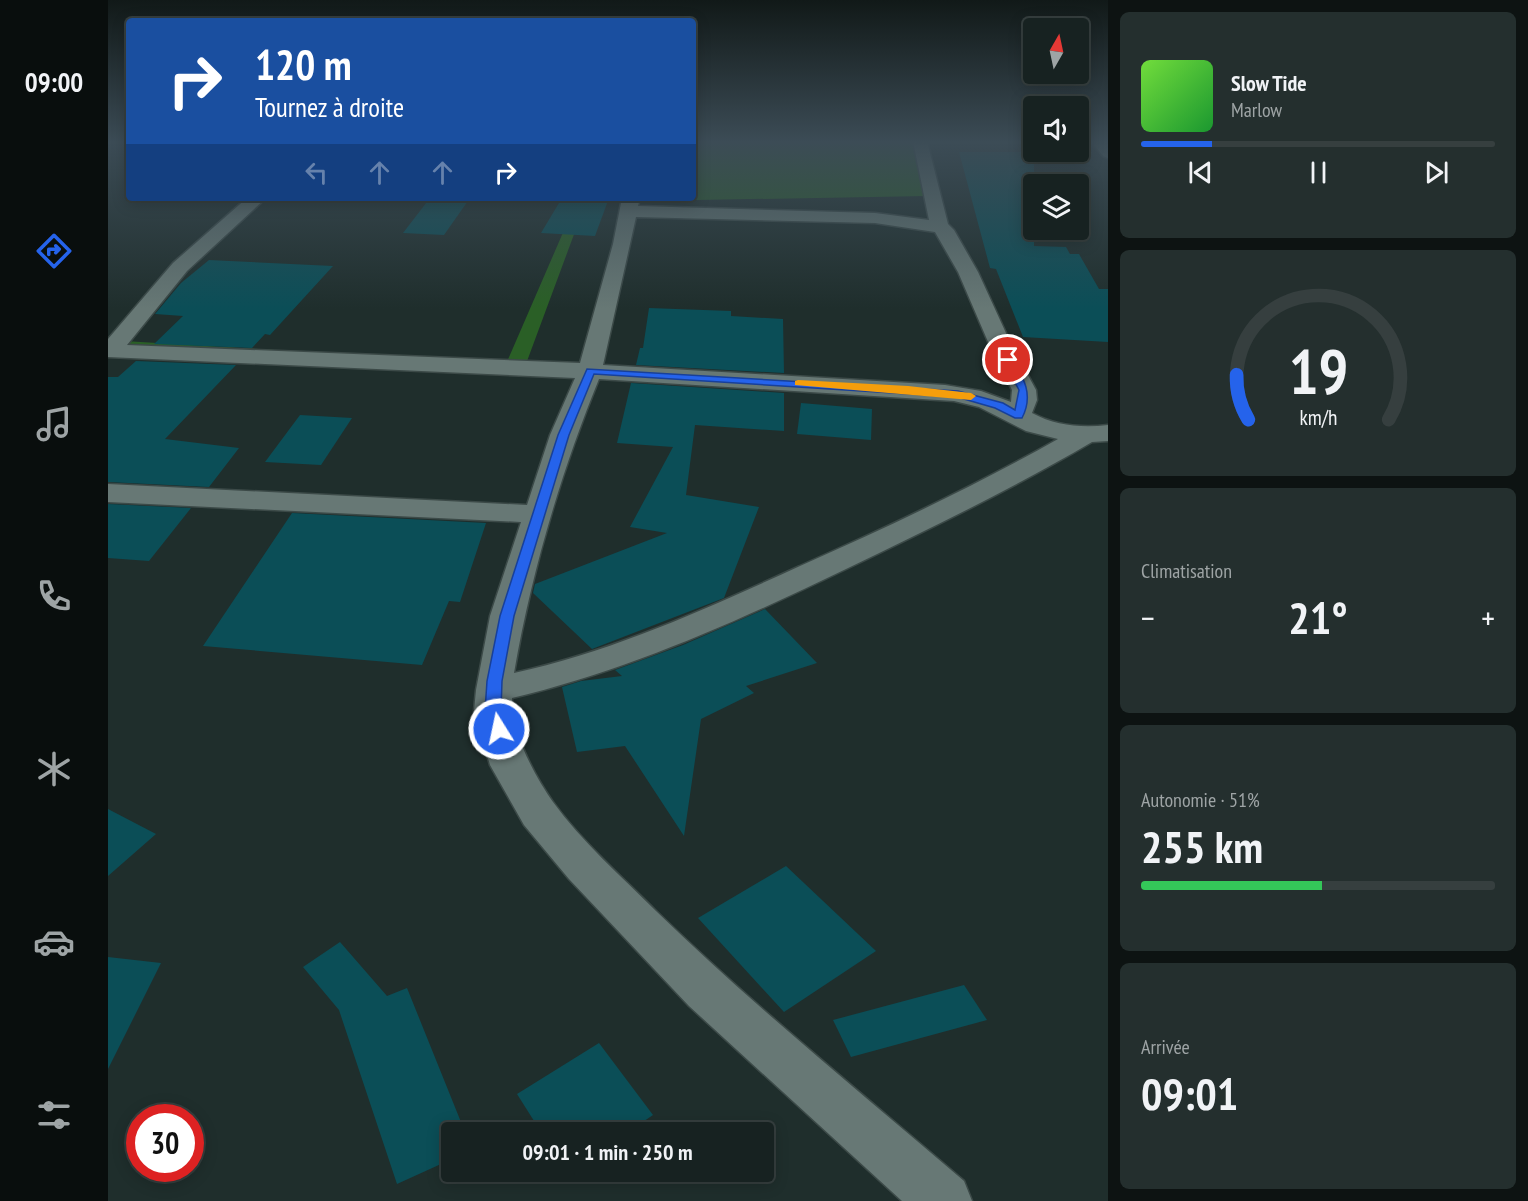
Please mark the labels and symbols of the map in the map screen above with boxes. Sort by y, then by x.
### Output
north arrow [1023,18,1089,84]
pin [982,334,1033,385]
position arrow [467,697,531,761]
speed limit sign: 30 [126,1104,204,1182]

